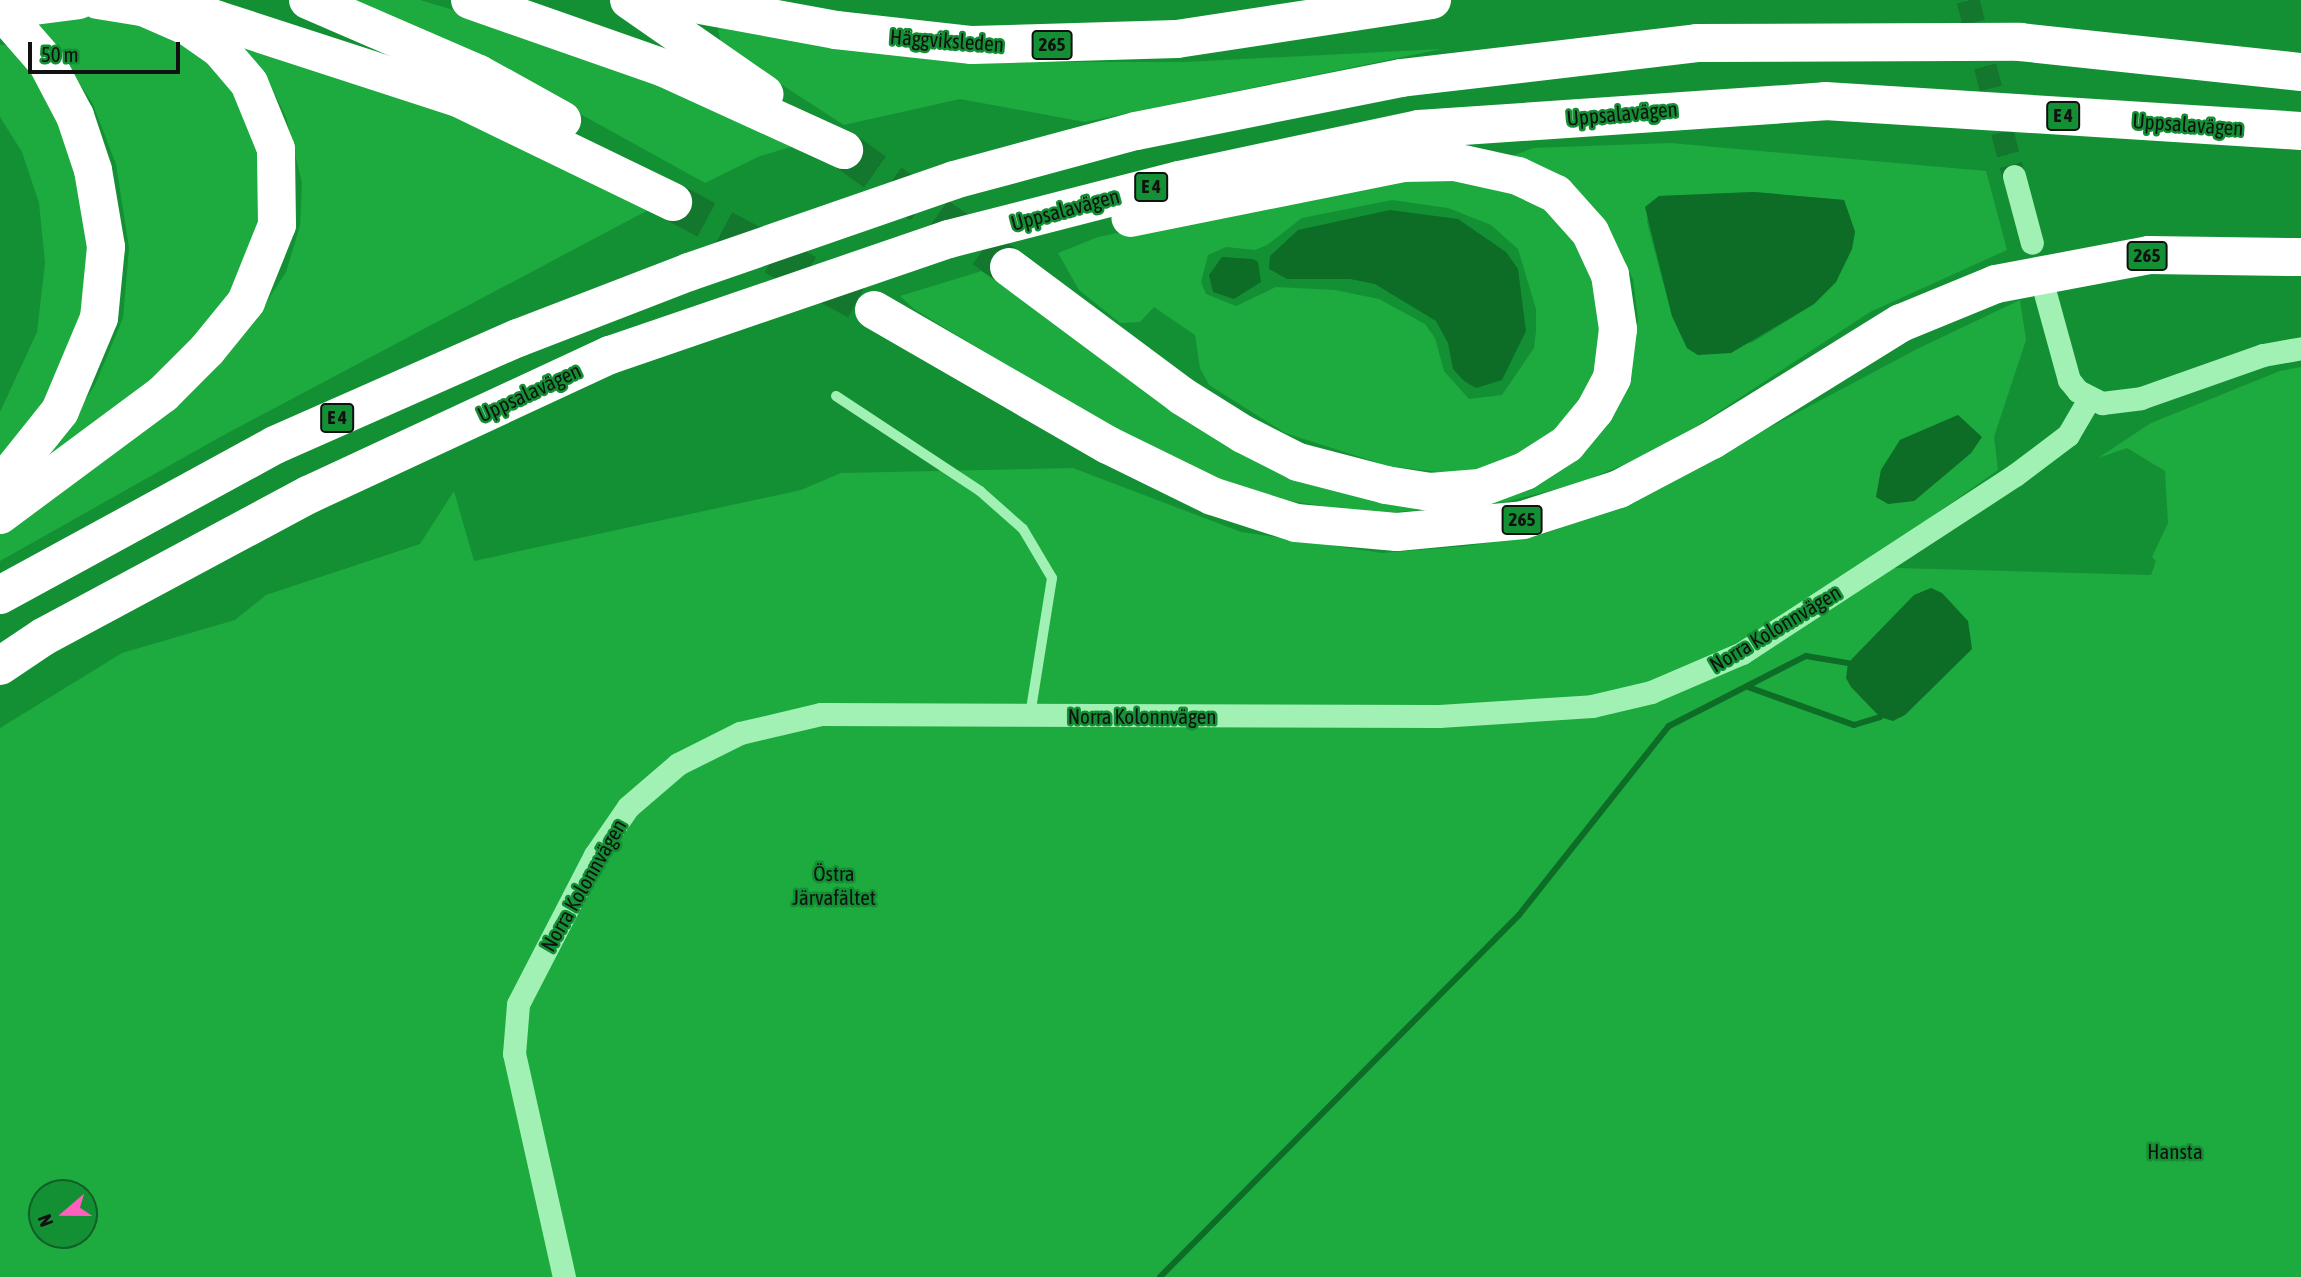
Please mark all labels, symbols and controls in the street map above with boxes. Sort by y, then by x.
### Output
street label: Häggviksleden [889,23,1005,57]
scale bar [32,28,184,72]
road number: 265 [1031,30,1073,60]
text: 50 m [41,42,79,66]
street label: Uppsalavägen [1565,96,1679,130]
road number: E 4 [2046,100,2080,132]
street label: Uppsalavägen [2132,108,2244,140]
road number: E 4 [1134,172,1168,202]
street label: Uppsalavägen [1008,182,1122,236]
road number: 265 [2126,240,2168,272]
street label: Uppsalavägen [473,357,585,427]
road number: E 4 [320,402,354,434]
road number: 265 [1501,505,1543,536]
street label: Norra Kolonnvägen [1705,579,1845,677]
street label: Norra Kolonnvägen [1068,703,1216,729]
street label: Norra Kolonnvägen [535,814,631,956]
park label: Östra Järvafältet [792,860,876,910]
park label: Hansta [2147,1138,2203,1164]
north arrow [28,1179,98,1249]
text: N [33,1211,57,1230]

